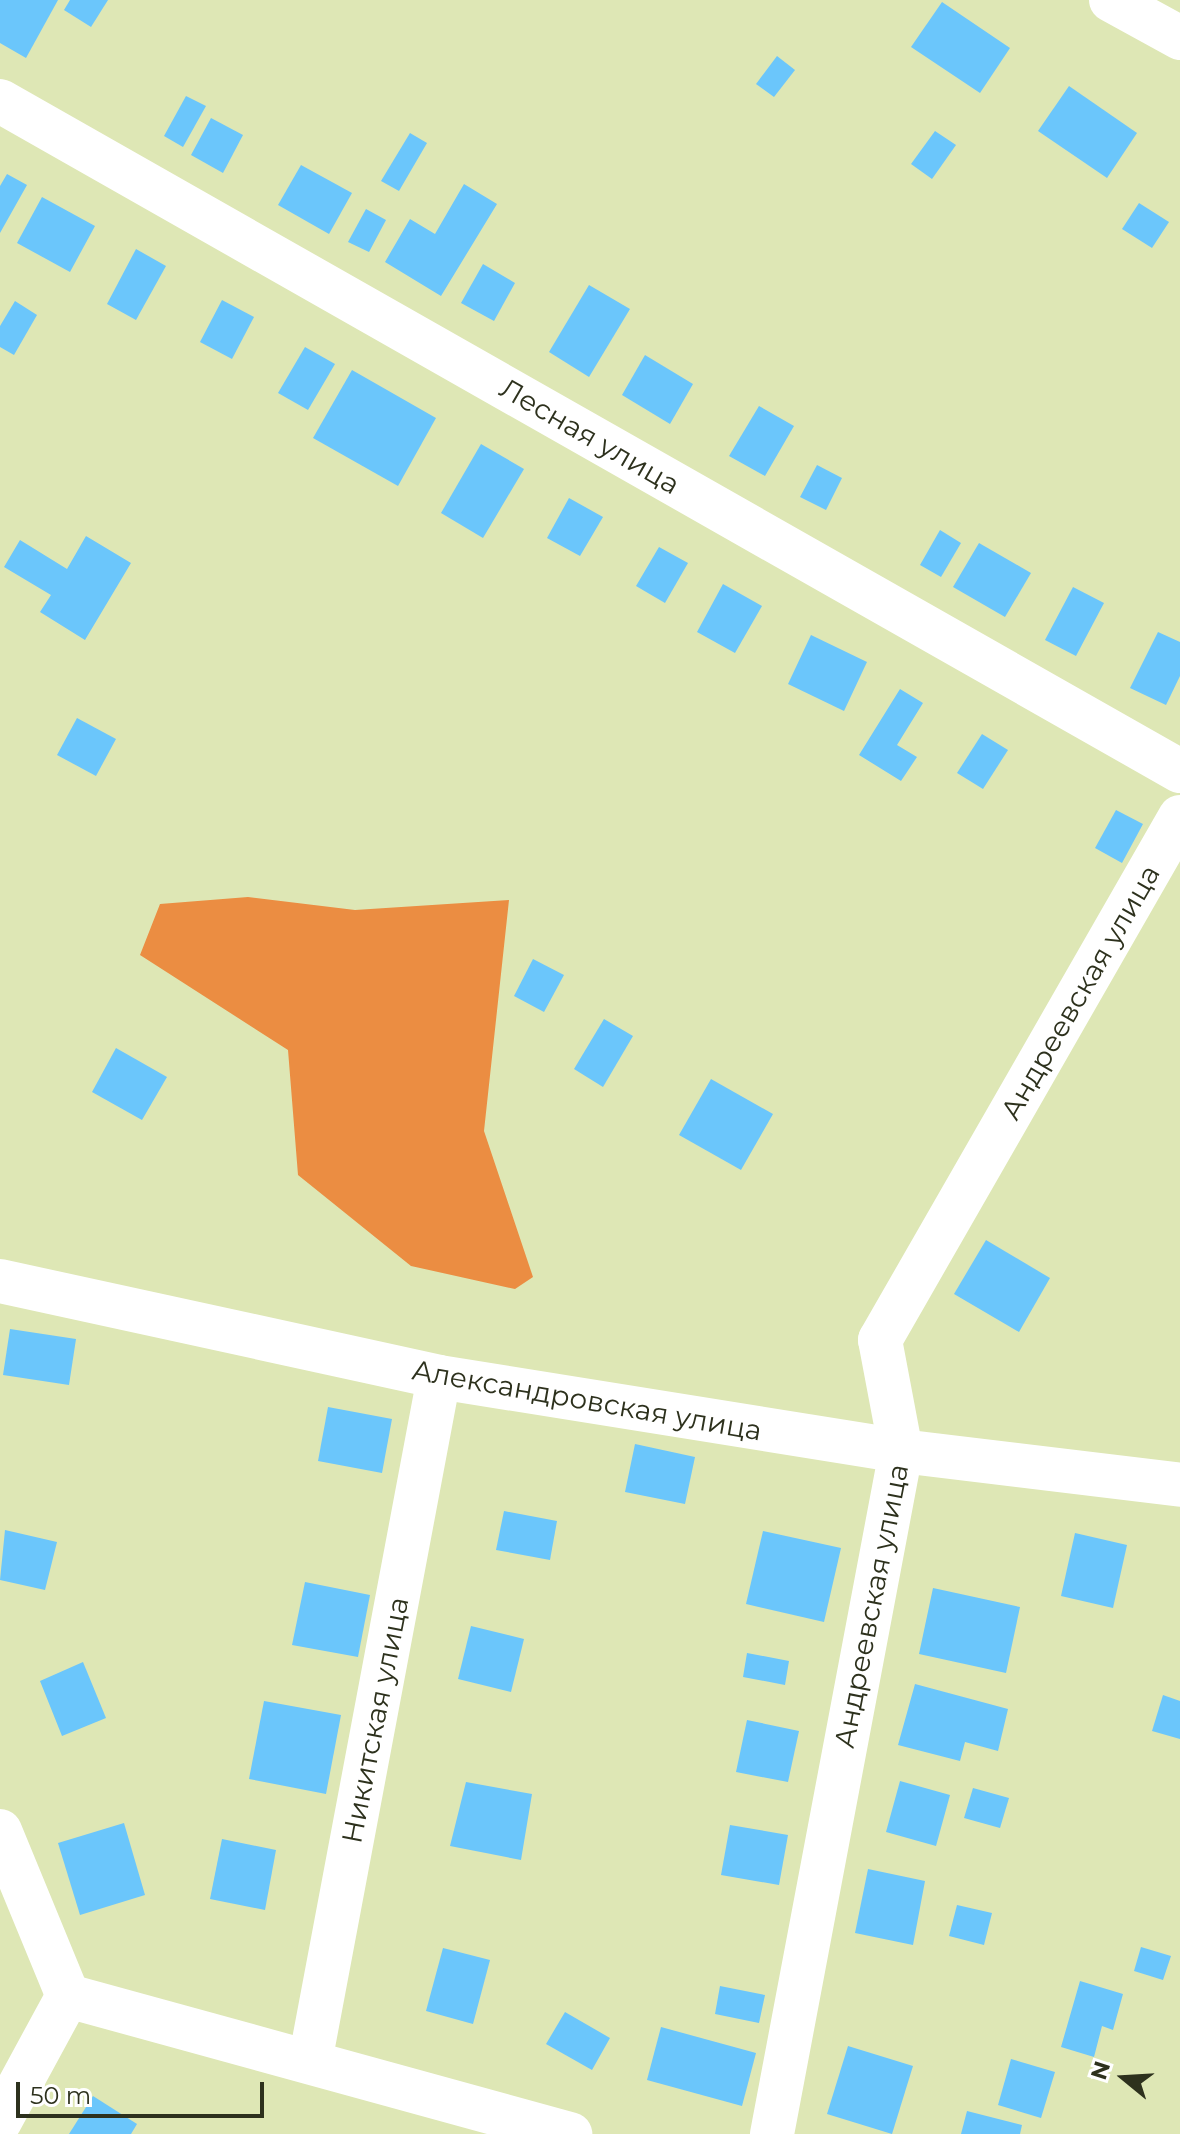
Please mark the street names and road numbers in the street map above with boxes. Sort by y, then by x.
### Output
street label: Лесная улица [494,371,686,501]
street label: Андреевская улица [993,859,1167,1125]
street label: Александровская улица [409,1353,765,1447]
street label: Андреевская улица [827,1461,915,1751]
street label: Никитская улица [335,1594,415,1846]

